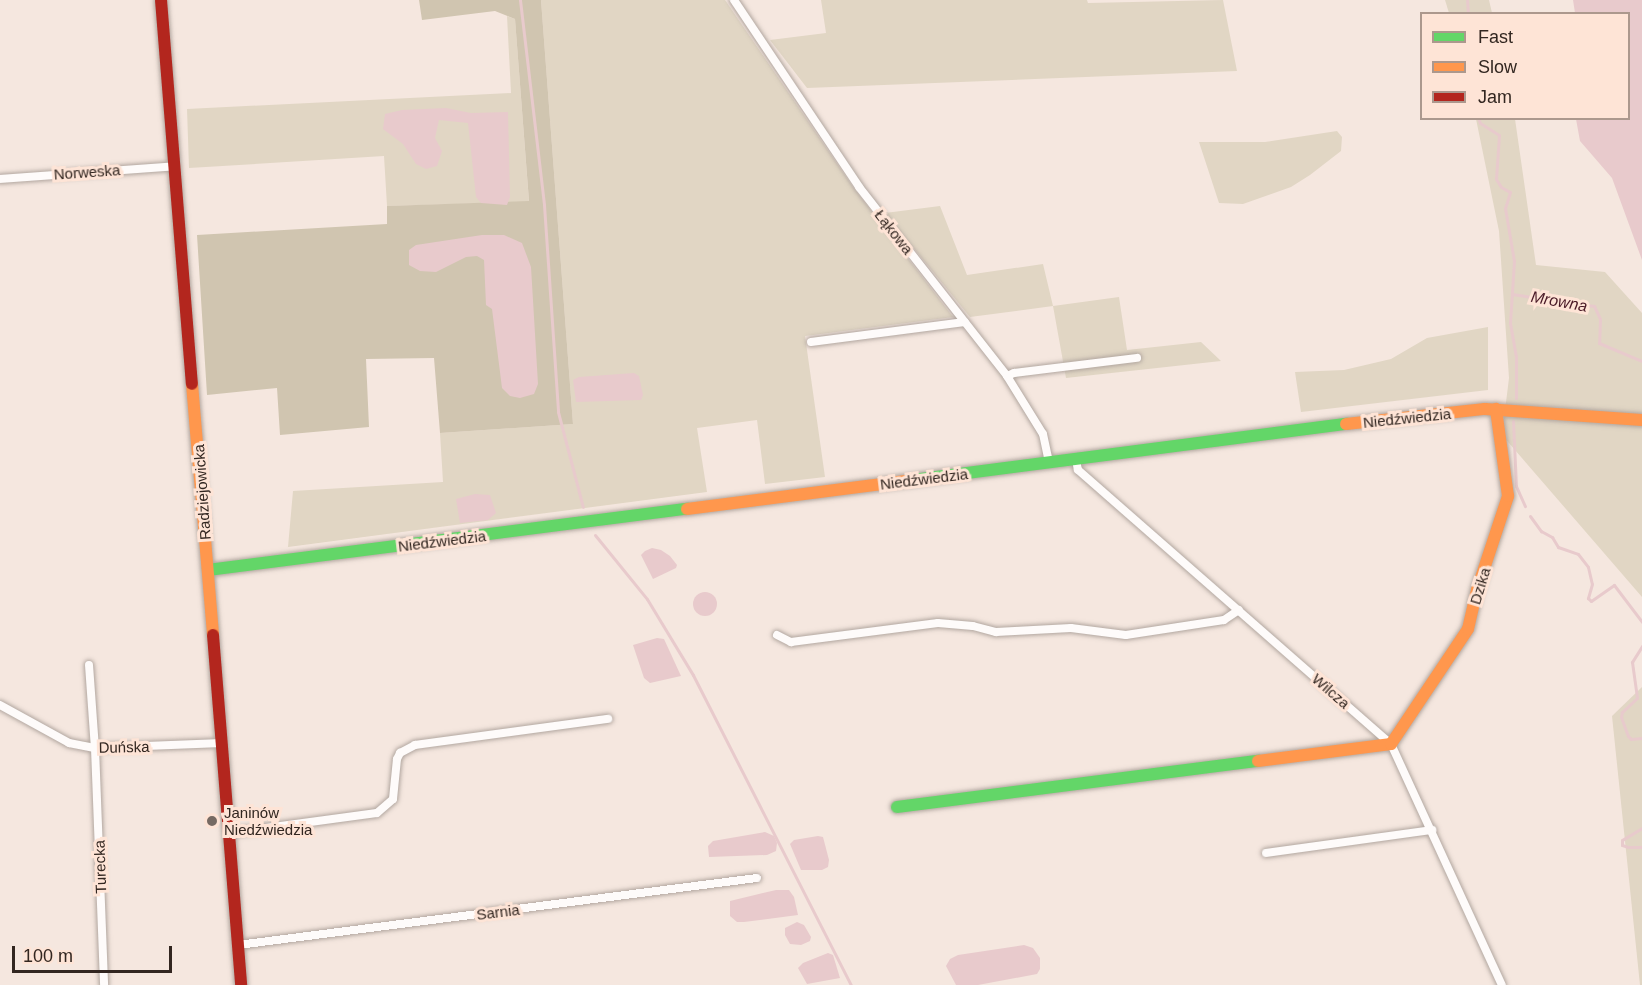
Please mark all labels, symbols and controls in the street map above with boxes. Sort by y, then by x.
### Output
legend [1420,12,1630,120]
text: Fast [1478,27,1513,47]
text: Slow [1478,57,1517,77]
text: Jam [1478,87,1512,107]
street label: Norweska [53,161,121,183]
street label: Łąkowa [871,206,917,258]
water label: Mrowna [1529,288,1589,316]
street label: Niedźwiedzia [1362,404,1452,432]
street label: Radziejowicka [190,444,214,540]
street label: Niedźwiedzia [879,465,969,493]
street label: Niedźwiedzia [397,527,487,555]
street label: Dzika [1466,565,1494,607]
street label: Wilcza [1308,670,1354,712]
street label: Duńska [98,738,150,756]
place label: Janinów Niedźwiedzia [224,803,312,838]
marker: Janinów Niedźwiedzia [205,814,219,828]
street label: Turecka [90,840,110,894]
street label: Sarnia [475,900,521,924]
scale bar [15,934,176,972]
text: 100 m [23,946,73,966]

